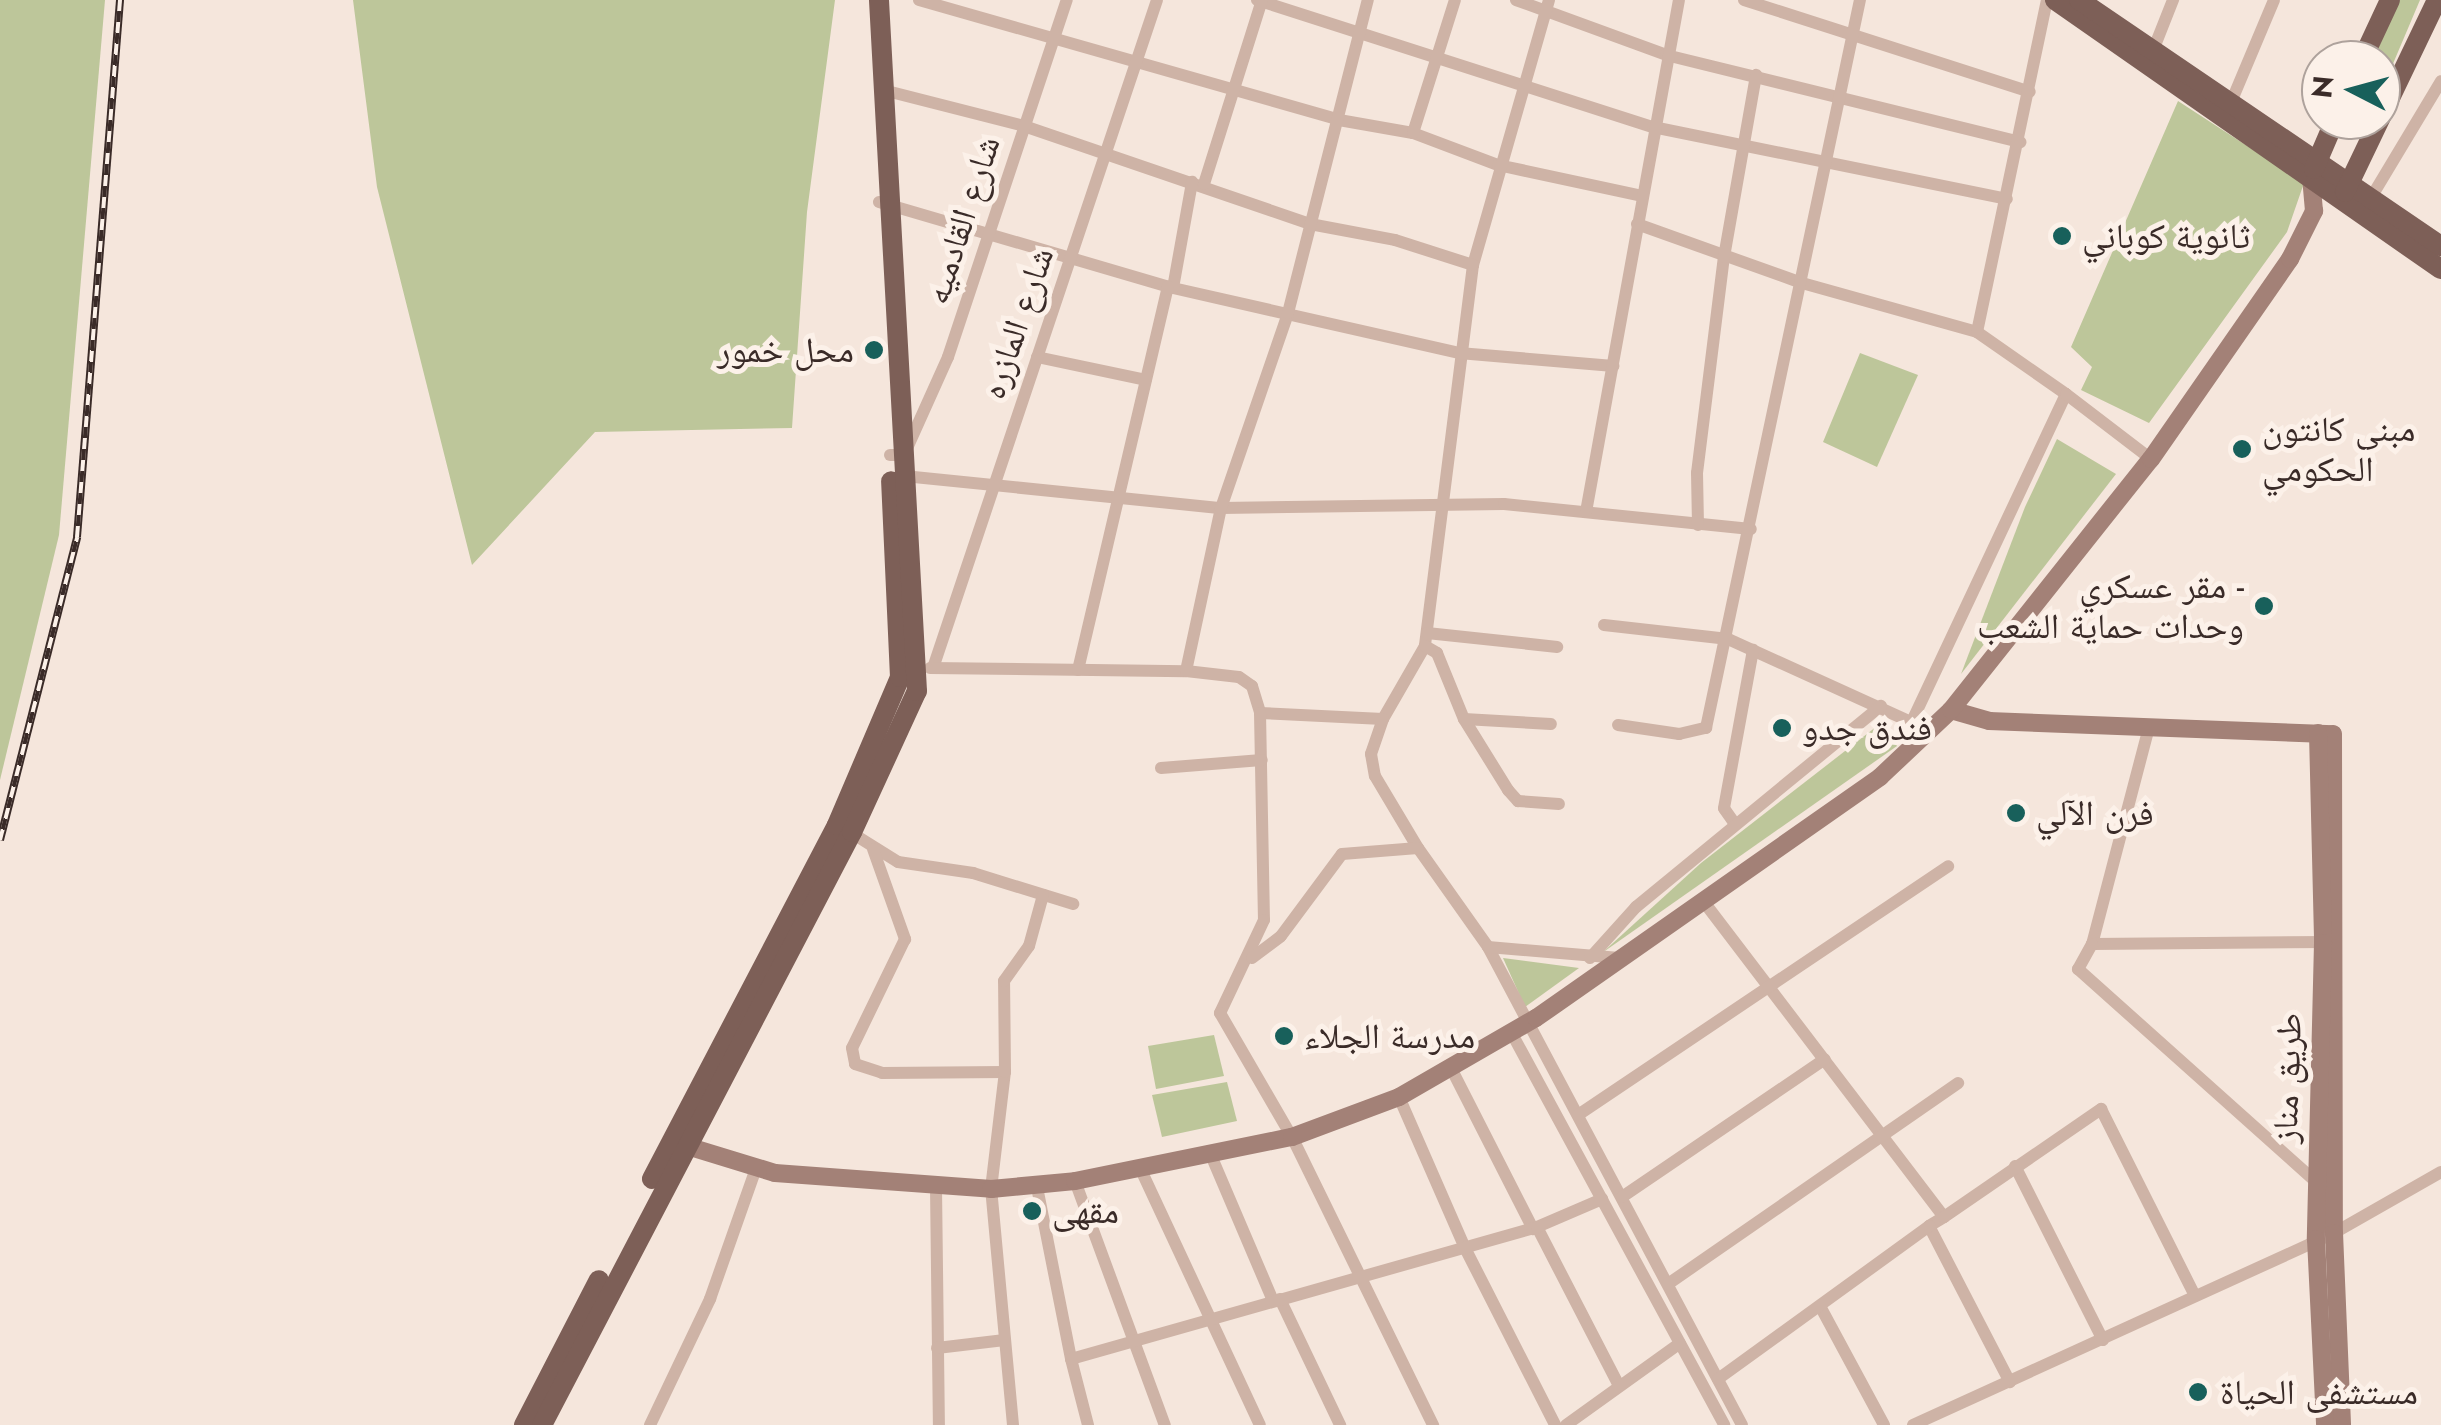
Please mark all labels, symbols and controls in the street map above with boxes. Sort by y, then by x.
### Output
north arrow [2301,40,2401,140]
text: N [2301,74,2344,100]
street label: شارع القادميه [915,131,1009,309]
place label: ثانوية كوباني [2082,215,2250,257]
marker: ثانوية كوباني [2051,225,2073,247]
street label: شارع المازره [972,242,1062,404]
place label: محل خمور [717,329,854,371]
marker: محل خمور [863,339,885,361]
place label: مبنى كانتون الحكومي [2262,408,2415,490]
marker: مبنى كانتون الحكومي [2231,438,2253,460]
place label: مقر عسكري - وحدات حماية الشعب [1977,565,2244,647]
marker: مقر عسكري - وحدات حماية الشعب [2253,595,2275,617]
place label: فندق جدو [1802,707,1932,749]
marker: فندق جدو [1771,717,1793,739]
place label: فرن الآلي [2036,792,2154,834]
marker: فرن الآلي [2005,802,2027,824]
street label: طريق مناز [2264,1012,2310,1144]
place label: مدرسة الجلاء [1304,1015,1475,1057]
marker: مدرسة الجلاء [1273,1025,1295,1047]
place label: مقهى [1052,1190,1119,1232]
marker: مقهى [1021,1200,1043,1222]
place label: مستشفى الحياة [2220,1371,2418,1413]
marker: مستشفى الحياة [2185,1379,2211,1405]

